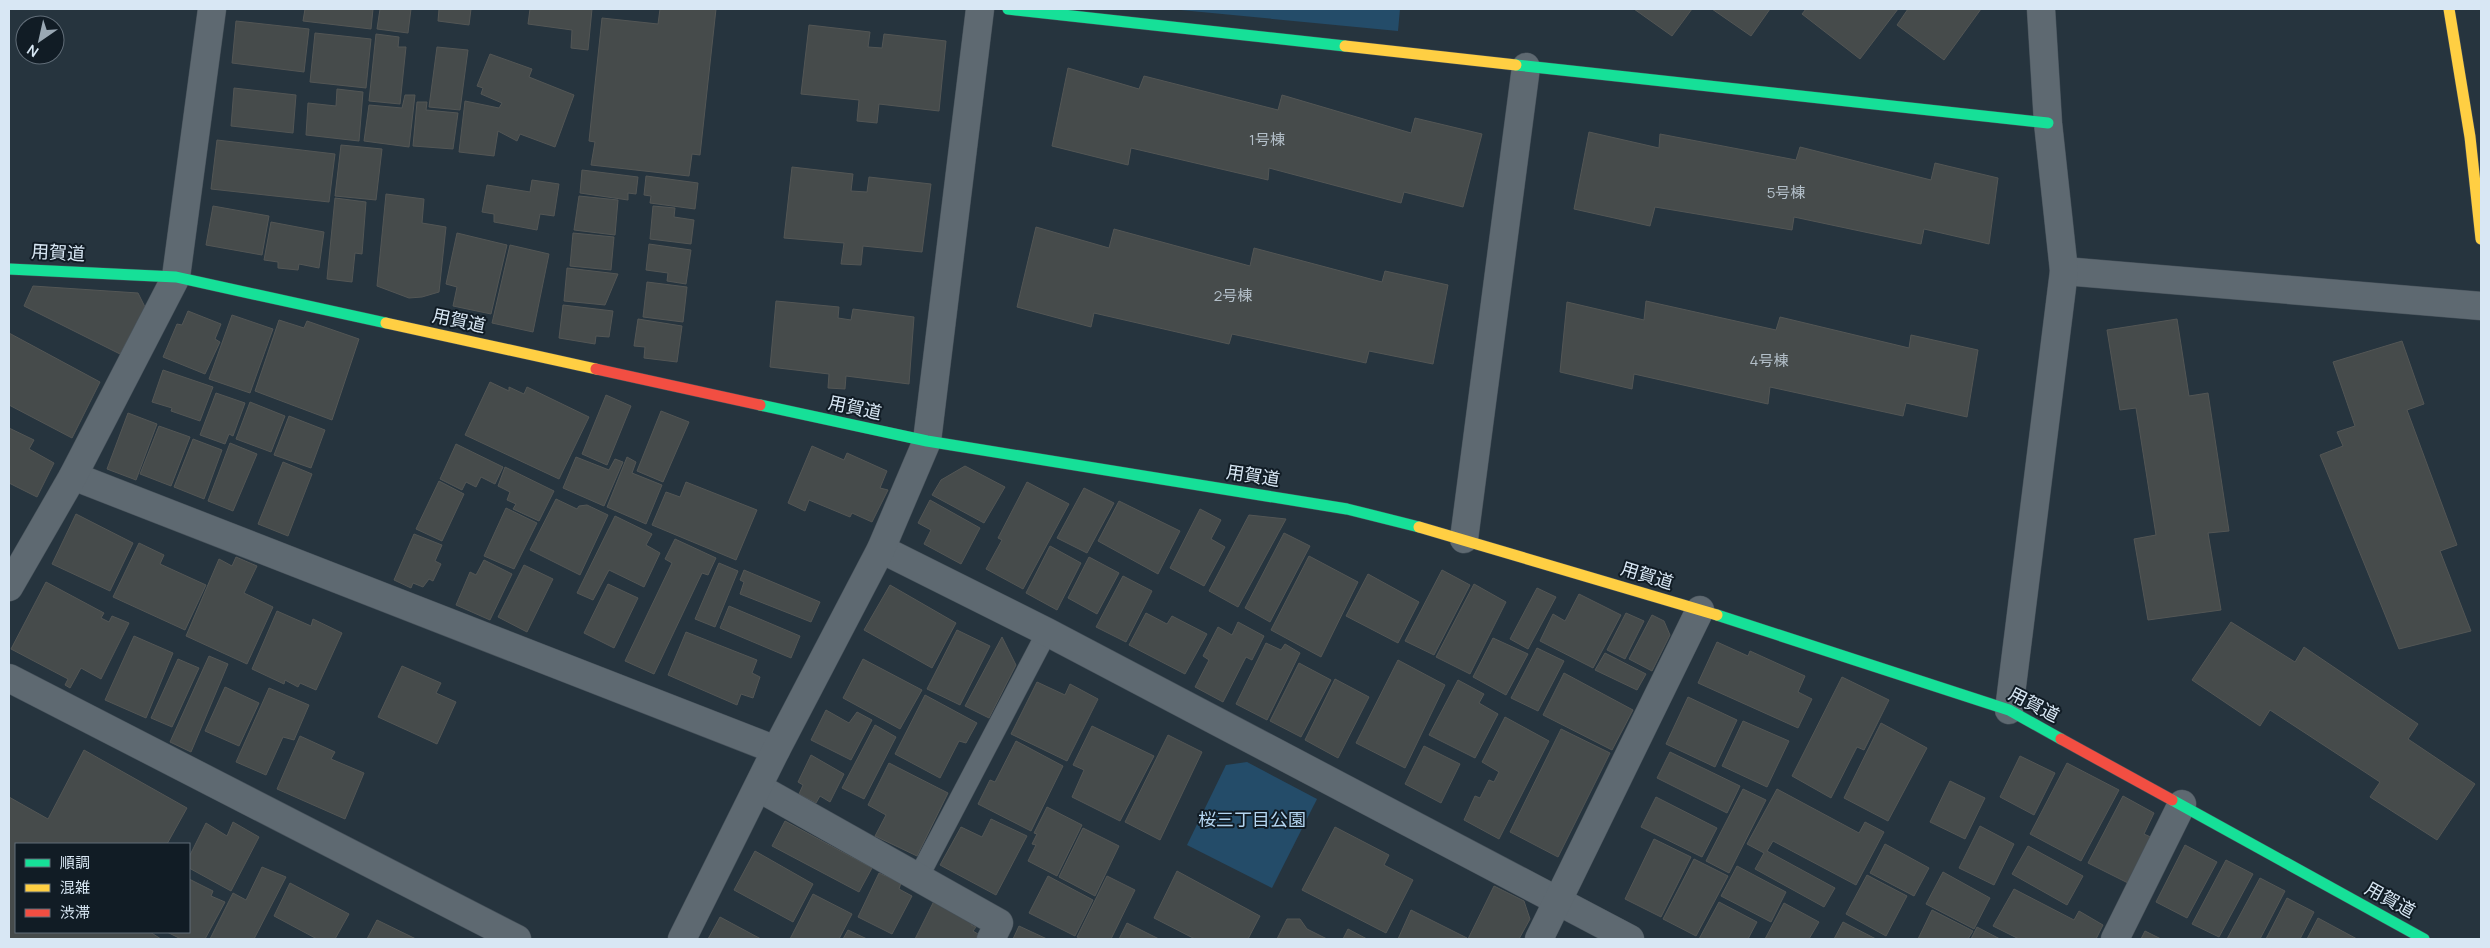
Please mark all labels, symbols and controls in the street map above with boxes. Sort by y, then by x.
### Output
north arrow [15,15,65,65]
text: N [23,41,42,62]
house number: 1号棟 [1249,129,1285,150]
house number: 5号棟 [1767,182,1805,203]
street label: 用賀道 [30,239,86,265]
house number: 2号棟 [1214,285,1252,306]
street label: 用賀道 [430,303,488,337]
house number: 4号棟 [1750,350,1788,371]
street label: 用賀道 [826,390,884,424]
street label: 用賀道 [1225,459,1282,491]
street label: 用賀道 [1618,556,1677,594]
street label: 用賀道 [2005,681,2064,727]
park label: 桜三丁目公園 [1198,807,1306,831]
legend [15,843,190,933]
text: 順調 [60,852,90,873]
street label: 用賀道 [2361,876,2420,923]
text: 混雑 [60,877,90,898]
text: 渋滞 [60,902,90,923]

